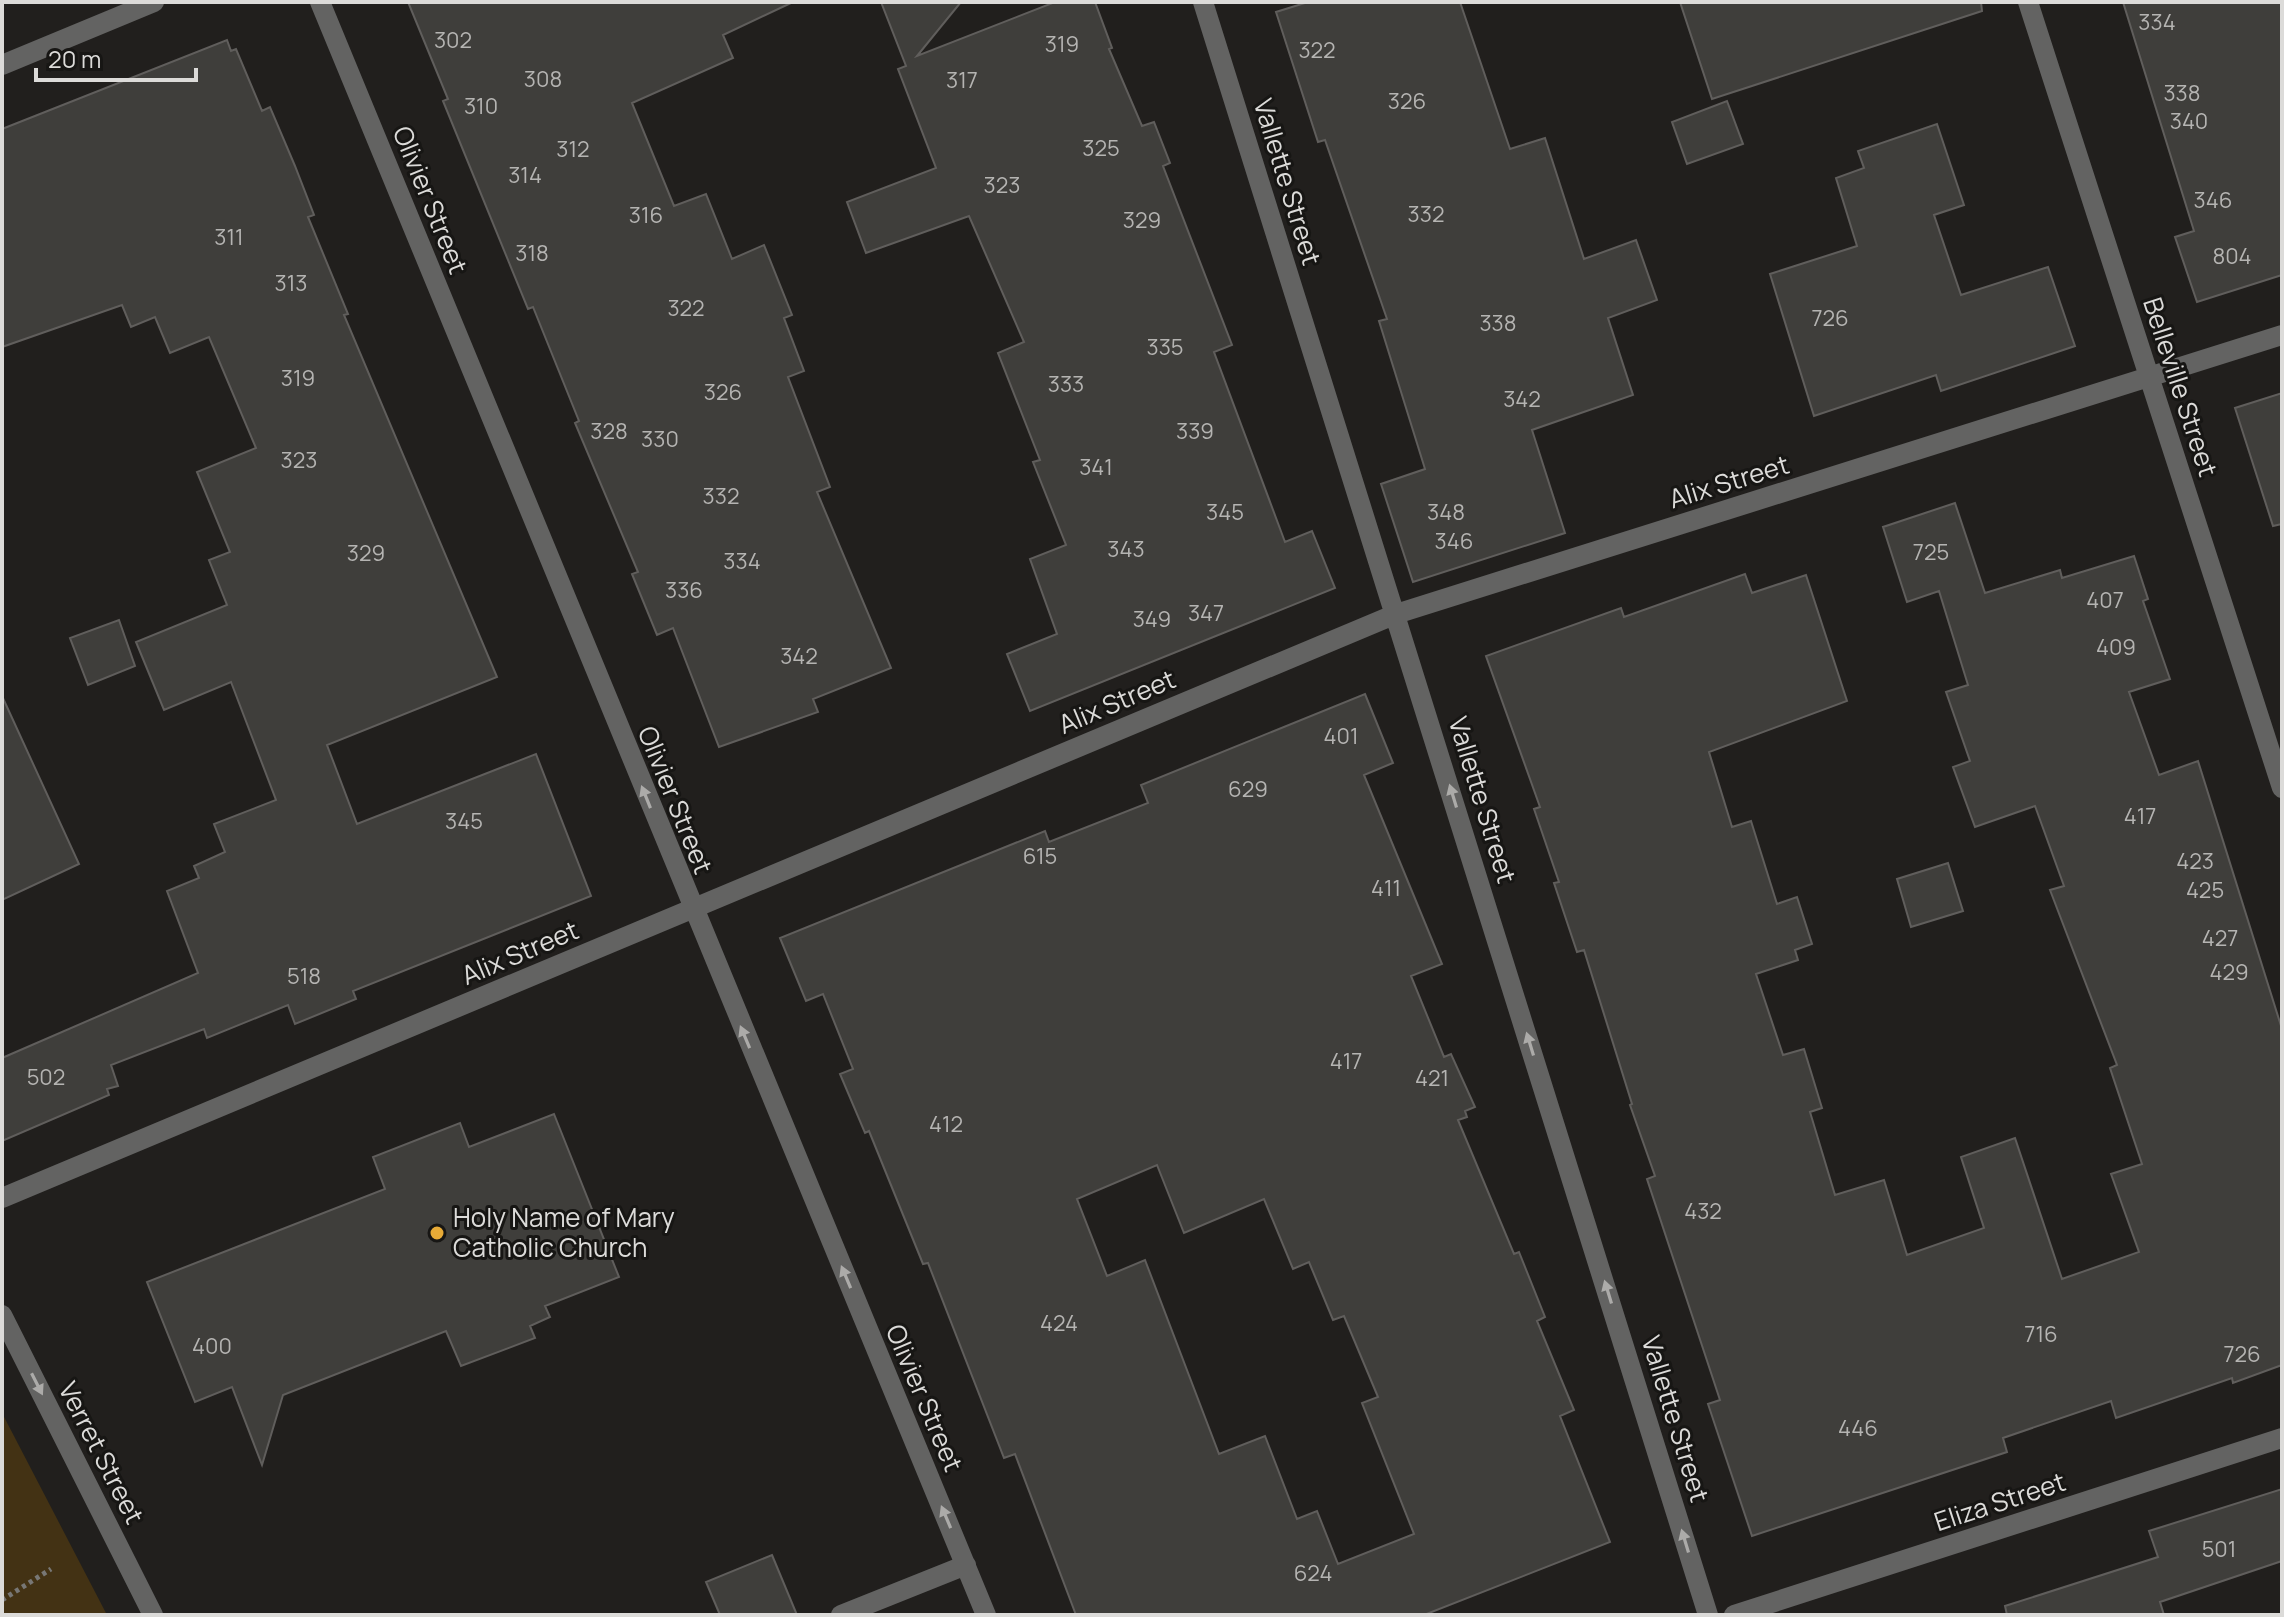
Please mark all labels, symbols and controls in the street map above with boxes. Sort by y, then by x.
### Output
house number: 334 [2138,7,2176,37]
house number: 302 [434,25,472,55]
house number: 319 [1045,29,1079,59]
scale bar [36,32,196,82]
house number: 322 [1298,35,1336,65]
text: 20 m [48,42,101,75]
house number: 308 [524,64,562,94]
house number: 317 [946,65,978,95]
house number: 338 [2163,78,2201,108]
house number: 326 [1388,86,1426,116]
house number: 310 [464,91,498,121]
street label: Vallette Street [1246,94,1330,269]
house number: 340 [2170,106,2208,136]
street label: Olivier Street [385,120,477,279]
house number: 325 [1082,133,1120,163]
house number: 312 [556,134,590,164]
house number: 314 [508,160,542,190]
house number: 323 [984,170,1020,200]
house number: 346 [2194,185,2232,215]
house number: 332 [1408,199,1444,229]
house number: 316 [629,200,663,230]
house number: 329 [1123,205,1161,235]
house number: 311 [214,222,244,252]
house number: 318 [515,238,549,268]
house number: 804 [2212,241,2252,271]
house number: 313 [275,268,307,298]
house number: 322 [667,293,705,323]
street label: Belleville Street [2135,293,2227,481]
house number: 726 [1811,303,1849,333]
house number: 338 [1479,308,1517,338]
house number: 335 [1146,332,1184,362]
house number: 319 [281,363,315,393]
house number: 333 [1048,369,1084,399]
house number: 326 [704,377,742,407]
house number: 342 [1503,384,1541,414]
house number: 328 [590,416,628,446]
house number: 339 [1176,416,1214,446]
house number: 330 [641,424,679,454]
house number: 323 [281,445,317,475]
street label: Alix Street [1664,446,1793,516]
house number: 341 [1079,452,1113,482]
house number: 332 [703,481,739,511]
house number: 345 [1206,497,1244,527]
house number: 348 [1427,497,1465,527]
house number: 346 [1435,526,1473,556]
house number: 343 [1107,534,1145,564]
house number: 725 [1913,537,1949,567]
house number: 329 [347,538,385,568]
house number: 334 [723,546,761,576]
house number: 336 [665,575,703,605]
house number: 407 [2086,585,2124,615]
house number: 347 [1188,598,1224,628]
house number: 349 [1133,604,1171,634]
house number: 409 [2096,632,2136,662]
house number: 342 [780,641,818,671]
street label: Alix Street [1053,660,1181,742]
street label: Vallette Street [1441,712,1525,887]
street label: Olivier Street [630,720,722,879]
house number: 401 [1324,721,1358,751]
house number: 629 [1228,774,1268,804]
one-way arrow [1446,784,1459,808]
one-way arrow [639,785,652,809]
house number: 417 [2124,801,2156,831]
house number: 345 [445,806,483,836]
house number: 615 [1023,841,1057,871]
house number: 423 [2176,846,2214,876]
house number: 411 [1371,873,1401,903]
house number: 425 [2186,875,2224,905]
street label: Alix Street [456,911,584,993]
house number: 427 [2202,923,2238,953]
house number: 429 [2209,957,2249,987]
house number: 518 [287,961,321,991]
one-way arrow [739,1025,752,1049]
one-way arrow [1523,1032,1536,1056]
house number: 417 [1330,1046,1362,1076]
house number: 502 [27,1062,65,1092]
house number: 421 [1415,1063,1449,1093]
house number: 412 [929,1109,963,1139]
house number: 432 [1684,1196,1722,1226]
place label: Holy Name of Mary Catholic Church [453,1199,675,1265]
marker: Holy Name of Mary Catholic Church [428,1224,446,1242]
one-way arrow [839,1265,852,1289]
one-way arrow [1601,1280,1614,1304]
house number: 424 [1040,1308,1078,1338]
street label: Olivier Street [878,1319,972,1477]
house number: 716 [2024,1319,2058,1349]
house number: 400 [192,1331,232,1361]
street label: Vallette Street [1634,1331,1718,1506]
house number: 726 [2223,1339,2261,1369]
one-way arrow [30,1373,44,1396]
street label: Verret Street [51,1375,153,1530]
house number: 446 [1838,1413,1878,1443]
street label: Eliza Street [1929,1463,2070,1539]
one-way arrow [939,1505,952,1529]
one-way arrow [1678,1528,1691,1552]
house number: 501 [2202,1534,2236,1564]
house number: 624 [1294,1558,1332,1588]

